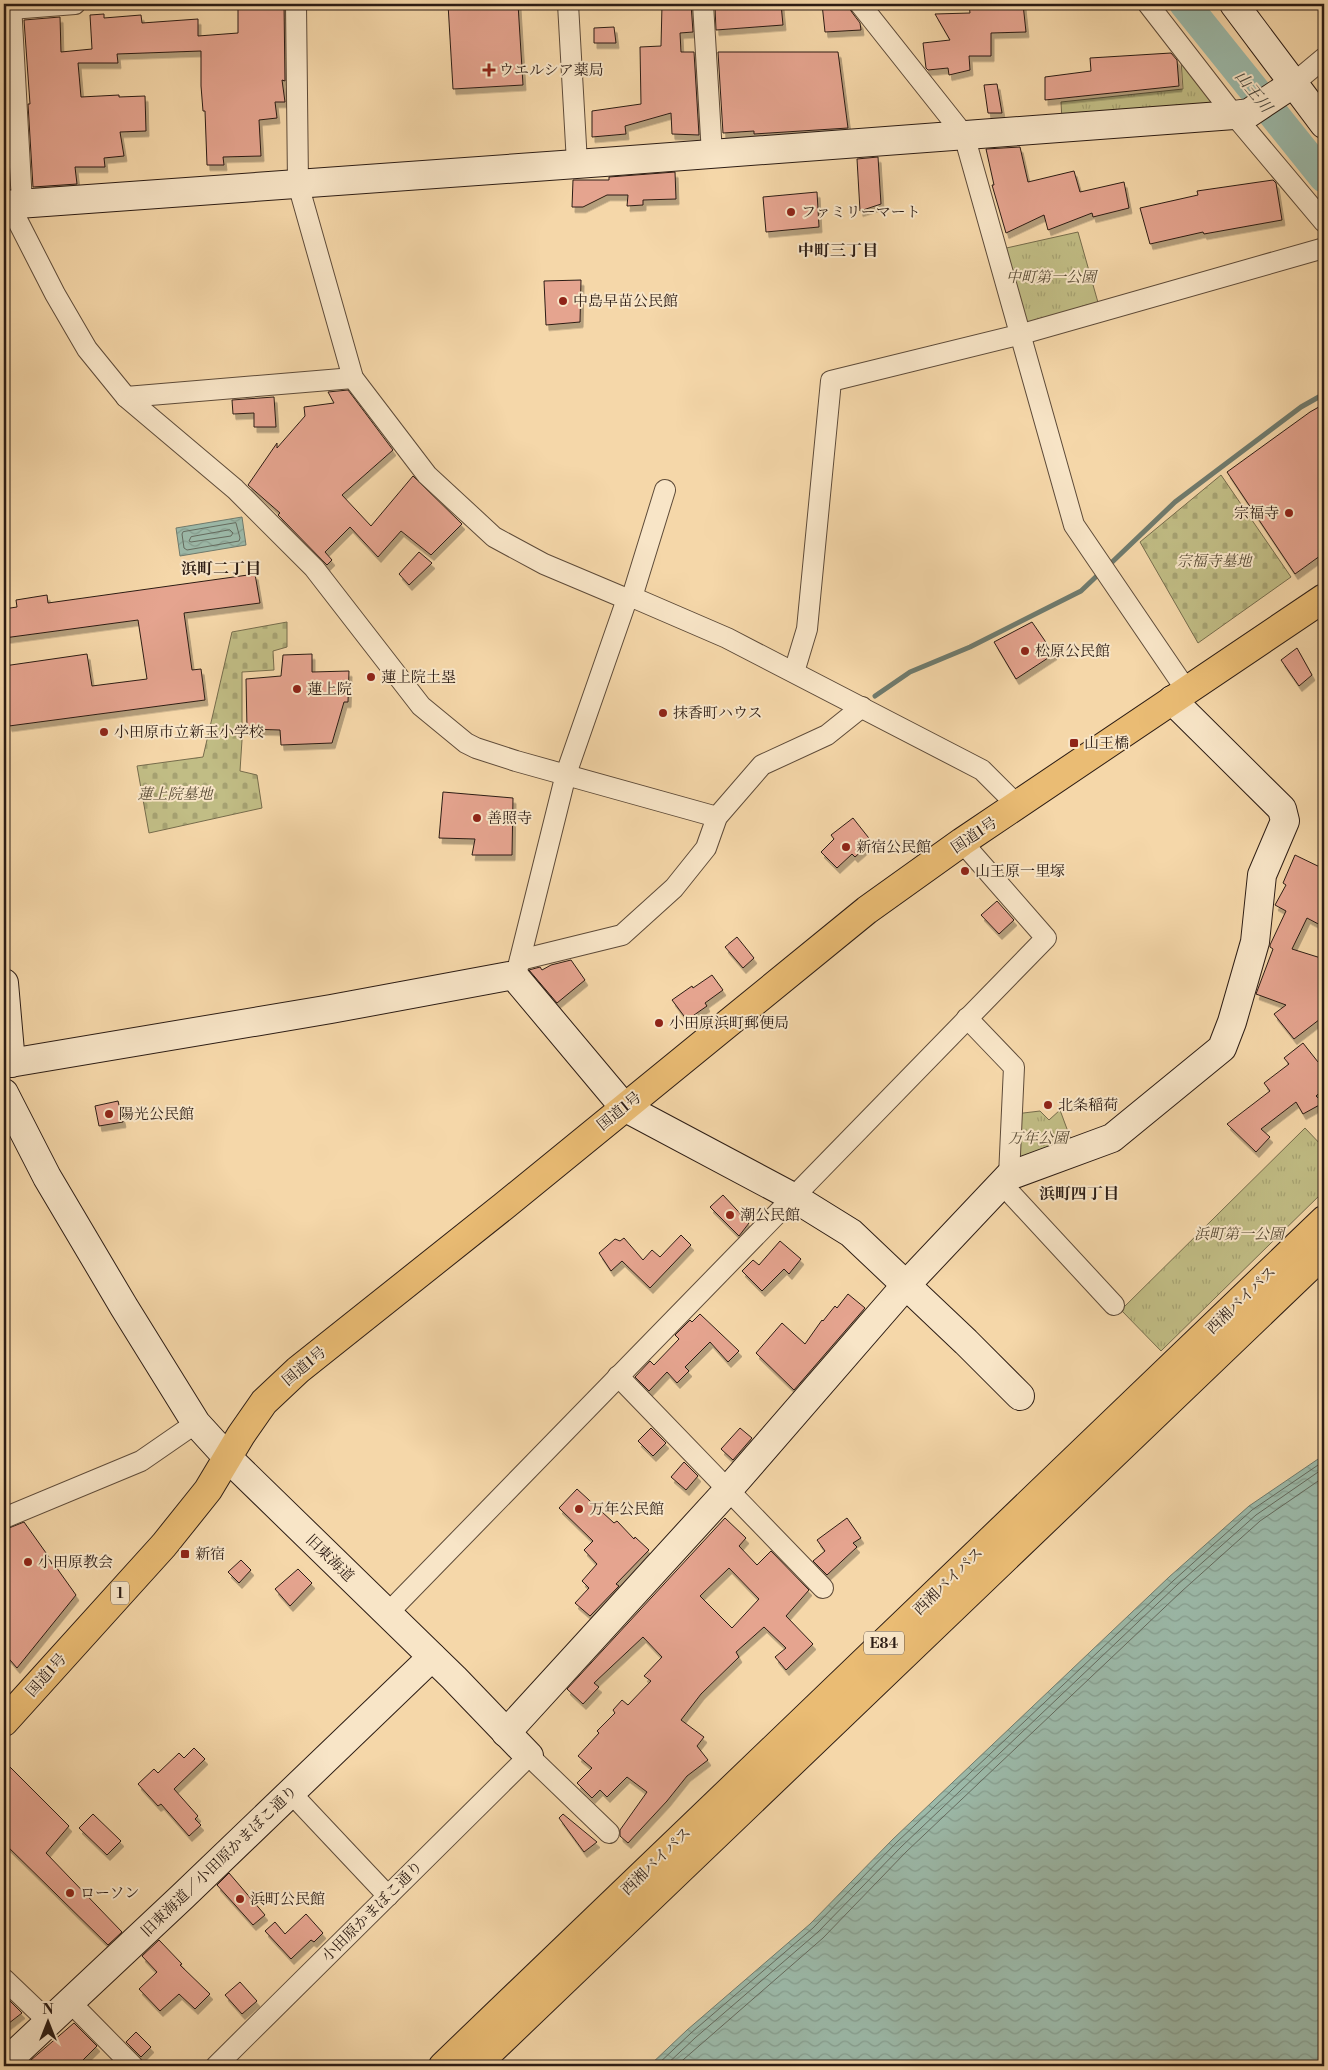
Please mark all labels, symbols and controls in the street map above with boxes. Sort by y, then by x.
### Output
place label: ウエルシア薬局 [499,61,604,80]
marker: ウエルシア薬局 [483,64,495,76]
water label: 山王川 [1230,67,1277,118]
place label: ファミリーマート [801,203,921,222]
marker: ファミリーマート [785,206,797,218]
district label: 中町三丁目 [798,241,878,261]
park label: 中町第一公園 [1006,268,1099,287]
place label: 中島早苗公民館 [573,292,678,311]
marker: 中島早苗公民館 [557,295,569,307]
place label: 宗福寺 [1234,504,1279,523]
marker: 宗福寺 [1283,507,1295,519]
park label: 宗福寺墓地 [1176,552,1253,571]
district label: 浜町二丁目 [181,559,261,579]
place label: 松原公民館 [1035,642,1110,661]
marker: 松原公民館 [1019,645,1031,657]
place label: 蓮上院土塁 [381,668,456,687]
marker: 蓮上院土塁 [365,671,377,683]
place label: 蓮上院 [307,680,352,699]
marker: 蓮上院 [291,683,303,695]
place label: 抹香町ハウス [673,704,763,723]
marker: 抹香町ハウス [657,707,669,719]
place label: 小田原市立新玉小学校 [114,723,264,742]
marker: 小田原市立新玉小学校 [98,726,110,738]
place label: 山王橋 [1084,734,1129,753]
marker: 山王橋 [1068,737,1080,749]
park label: 蓮上院墓地 [137,785,214,804]
place label: 善照寺 [487,809,532,828]
marker: 善照寺 [471,812,483,824]
street label: 国道1号 [948,813,1001,858]
place label: 新宿公民館 [856,838,931,857]
marker: 新宿公民館 [840,841,852,853]
place label: 山王原一里塚 [975,862,1065,881]
marker: 山王原一里塚 [959,865,971,877]
place label: 小田原浜町郵便局 [669,1014,789,1033]
marker: 小田原浜町郵便局 [653,1017,665,1029]
street label: 国道1号 [593,1088,645,1135]
place label: 北条稲荷 [1058,1096,1118,1115]
marker: 北条稲荷 [1042,1099,1054,1111]
place label: 陽光公民館 [119,1105,194,1124]
marker: 陽光公民館 [103,1108,115,1120]
park label: 万年公園 [1008,1129,1071,1148]
district label: 浜町四丁目 [1039,1184,1119,1204]
place label: 潮公民館 [740,1206,800,1225]
marker: 潮公民館 [724,1209,736,1221]
park label: 浜町第一公園 [1194,1225,1287,1244]
street label: 西湘バイパス [1202,1262,1280,1338]
street label: 国道1号 [279,1343,330,1390]
place label: 万年公民館 [589,1500,664,1519]
marker: 万年公民館 [573,1503,585,1515]
street label: 旧東海道 [301,1531,358,1586]
street label: 西湘バイパス [909,1543,987,1619]
place label: 新宿 [195,1545,225,1564]
marker: 新宿 [179,1548,191,1560]
place label: 小田原教会 [38,1553,113,1572]
marker: 小田原教会 [22,1556,34,1568]
road number: 1 [111,1582,129,1605]
road number: E84 [864,1632,904,1655]
street label: 国道1号 [22,1650,71,1701]
street label: 旧東海道／小田原かまぼこ通り [137,1782,301,1941]
street label: 西湘バイパス [617,1823,695,1899]
street label: 小田原かまぼこ通り [318,1857,427,1966]
place label: ローソン [80,1884,139,1903]
marker: ローソン [64,1887,76,1899]
place label: 浜町公民館 [250,1890,325,1909]
marker: 浜町公民館 [234,1893,246,1905]
north arrow [22,1998,72,2048]
text: N [42,2001,54,2019]

